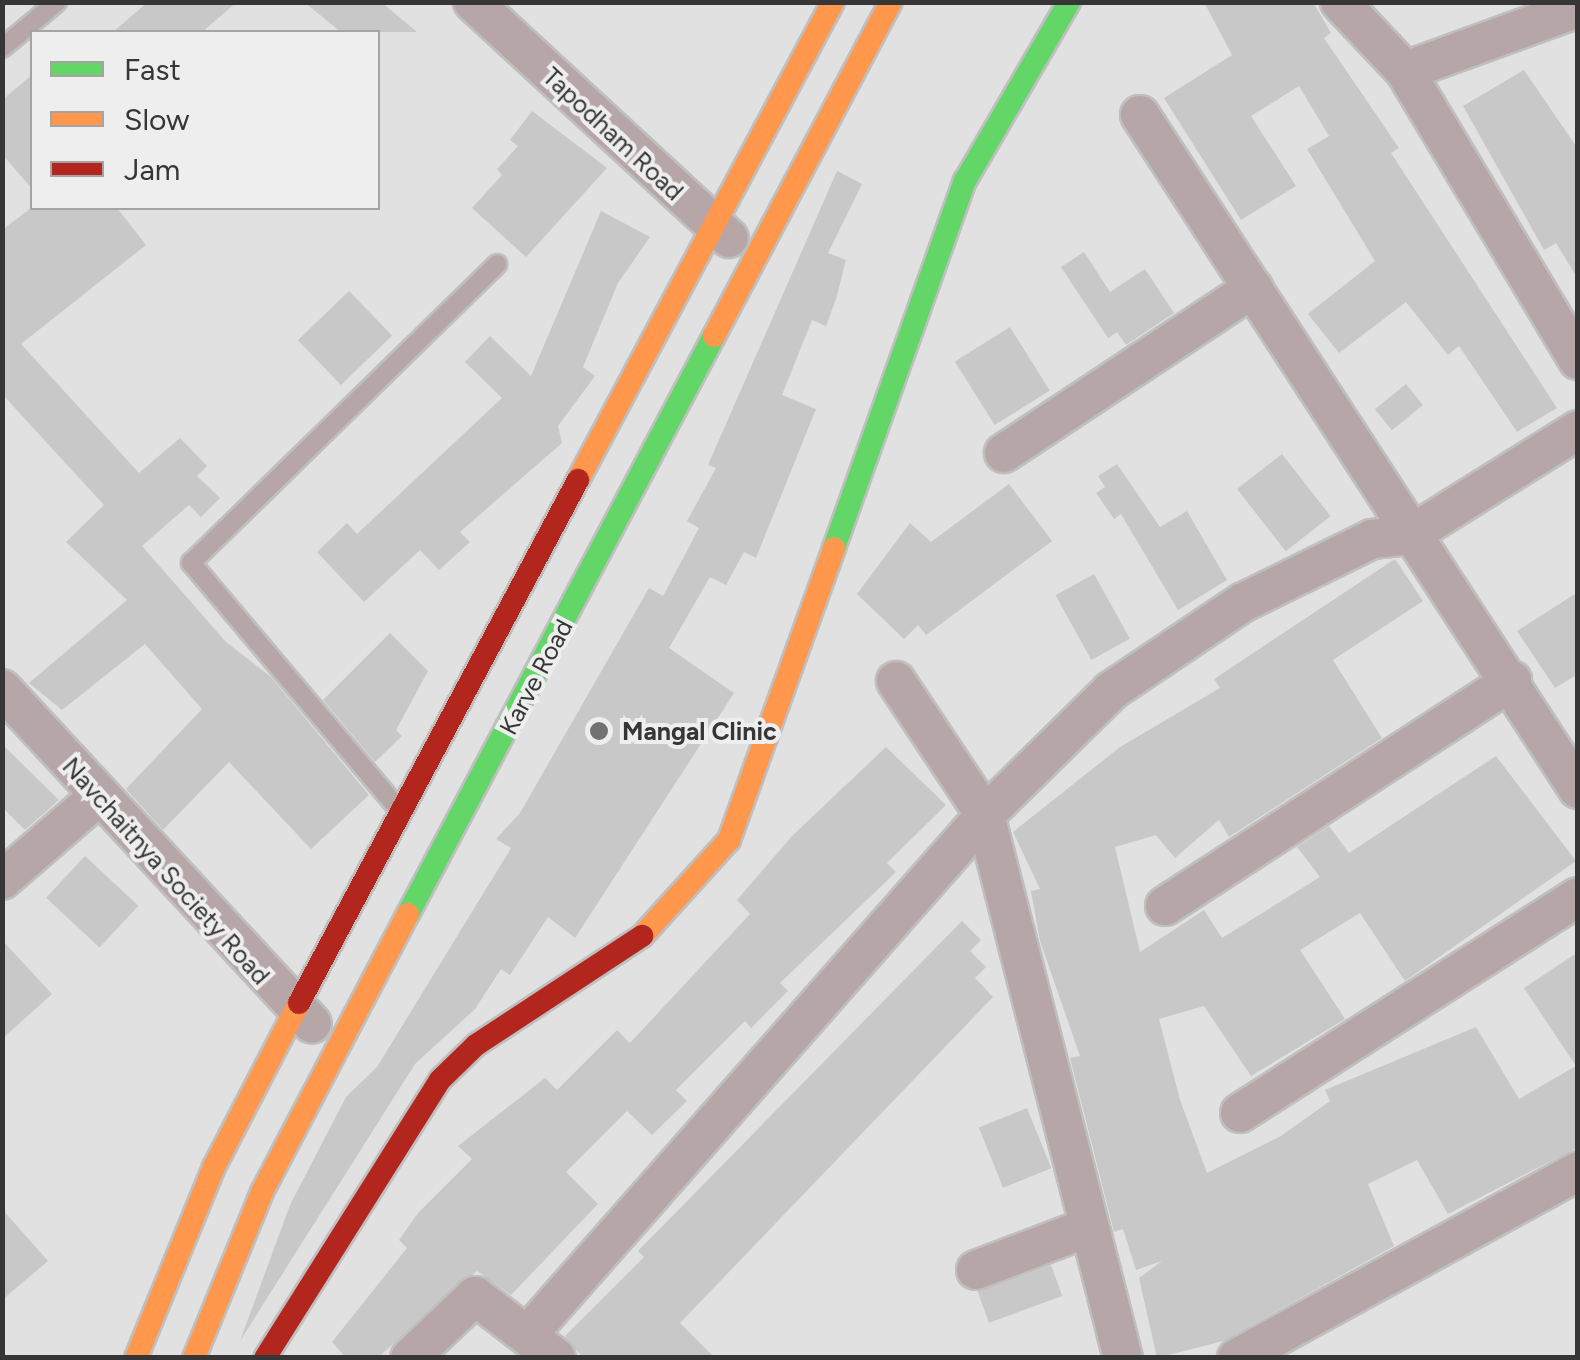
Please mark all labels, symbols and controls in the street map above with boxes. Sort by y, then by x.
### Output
legend [30,30,380,210]
text: Fast [124,51,181,88]
street label: Tapodham Road [537,61,689,207]
text: Slow [124,101,190,138]
text: Jam [124,151,180,188]
street label: Karve Road [493,614,579,740]
place label: Mangal Clinic [622,716,777,746]
marker: Mangal Clinic [586,718,612,744]
street label: Navchaitnya Society Road [56,751,276,991]

